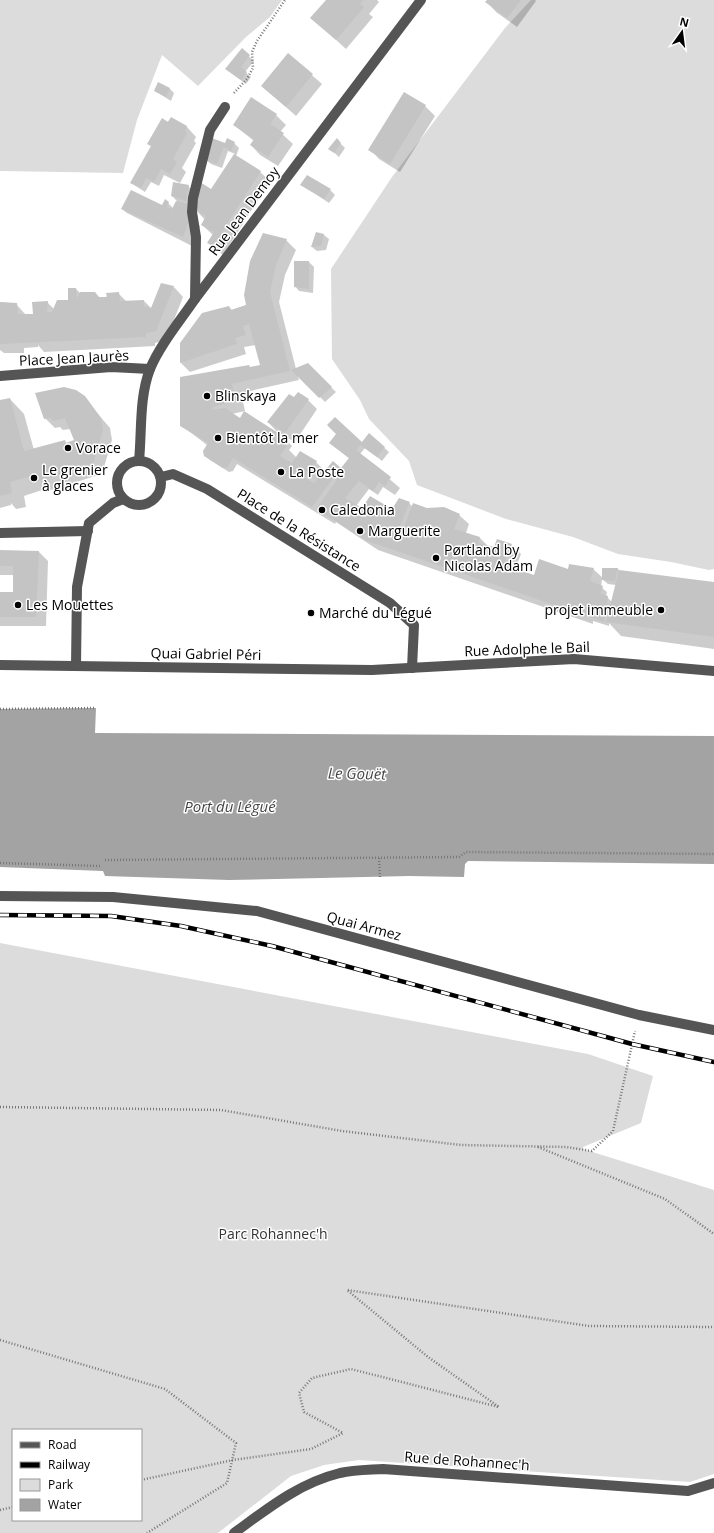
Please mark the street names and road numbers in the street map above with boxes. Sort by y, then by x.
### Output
street label: Rue Jean Demoy [204,162,284,259]
street label: Place Jean Jaurès [19,345,130,370]
street label: Place de la Résistance [234,484,365,575]
street label: Rue Adolphe le Bail [464,637,590,660]
street label: Quai Gabriel Péri [150,643,262,664]
street label: Quai Armez [325,906,404,945]
street label: Rue de Rohannec'h [404,1447,530,1474]

